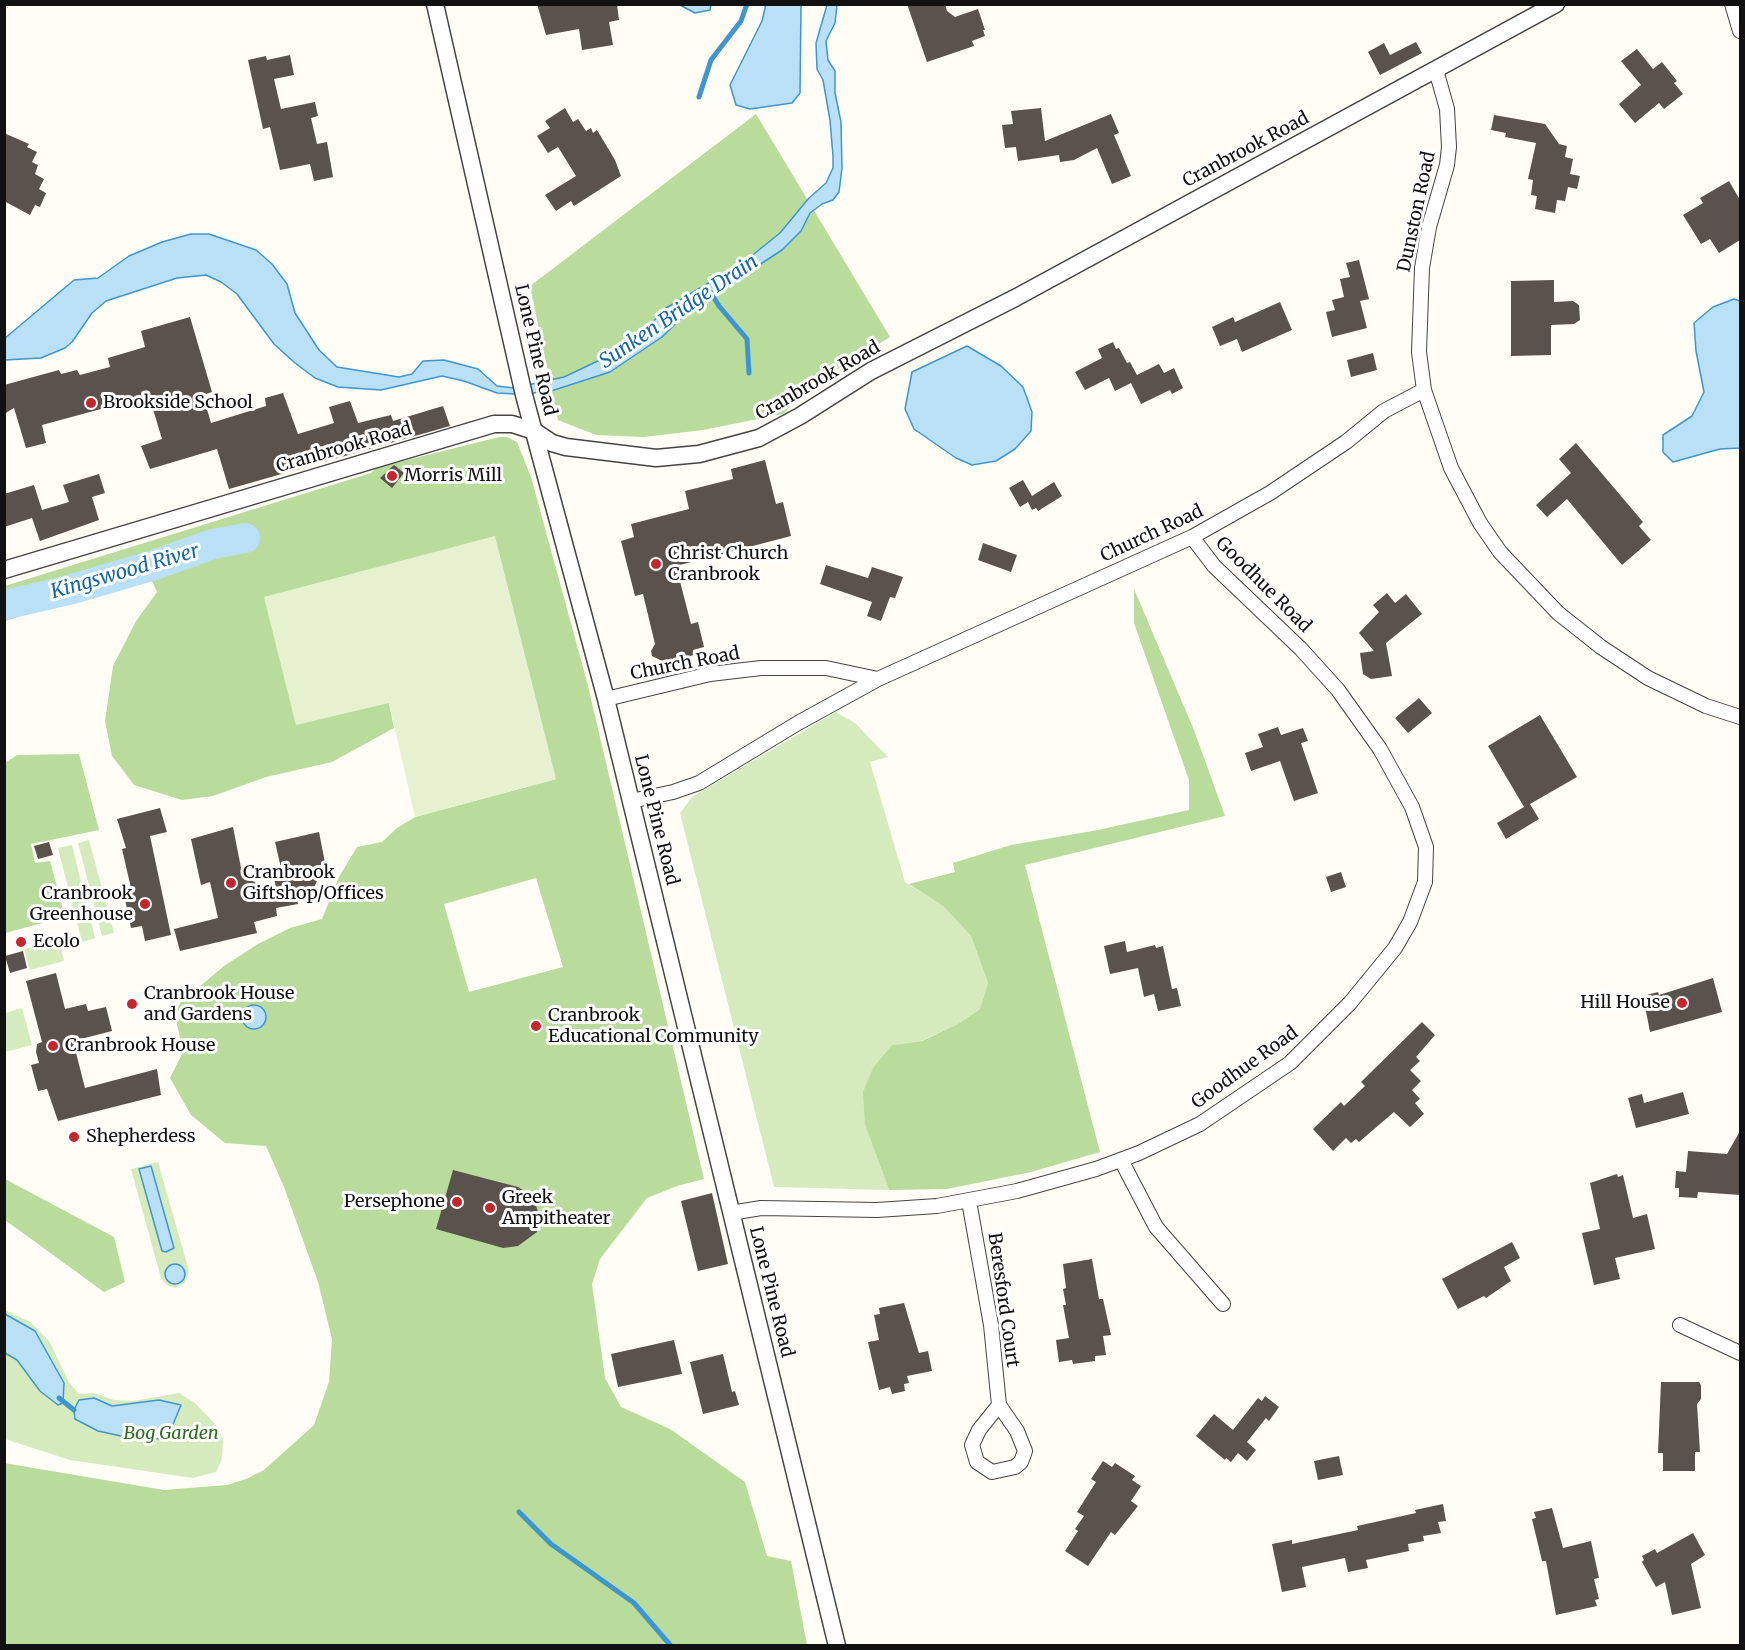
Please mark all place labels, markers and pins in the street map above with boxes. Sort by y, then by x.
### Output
place label: Brookside School [103,392,253,414]
marker: Brookside School [84,396,98,410]
place label: Morris Mill [404,465,502,487]
marker: Morris Mill [385,469,399,483]
place label: Christ Church Cranbrook [668,543,788,586]
marker: Christ Church Cranbrook [649,557,663,571]
place label: Cranbrook Giftshop/Offices [243,862,384,904]
marker: Cranbrook Giftshop/Offices [224,876,238,890]
place label: Cranbrook Greenhouse [30,883,133,926]
marker: Cranbrook Greenhouse [138,897,152,911]
place label: Ecolo [33,931,80,953]
marker: Ecolo [14,935,28,949]
place label: Cranbrook House and Gardens [144,983,294,1026]
place label: Hill House [1580,992,1670,1014]
marker: Hill House [1675,996,1689,1010]
marker: Cranbrook House and Gardens [125,997,139,1011]
place label: Cranbrook Educational Community [548,1005,759,1048]
marker: Cranbrook Educational Community [529,1019,543,1033]
place label: Cranbrook House [65,1035,215,1057]
marker: Cranbrook House [46,1039,60,1053]
place label: Shepherdess [86,1126,196,1148]
marker: Shepherdess [67,1130,81,1144]
place label: Greek Ampitheater [502,1187,611,1230]
place label: Persephone [344,1191,445,1213]
marker: Persephone [450,1195,464,1209]
marker: Greek Ampitheater [483,1201,497,1215]

